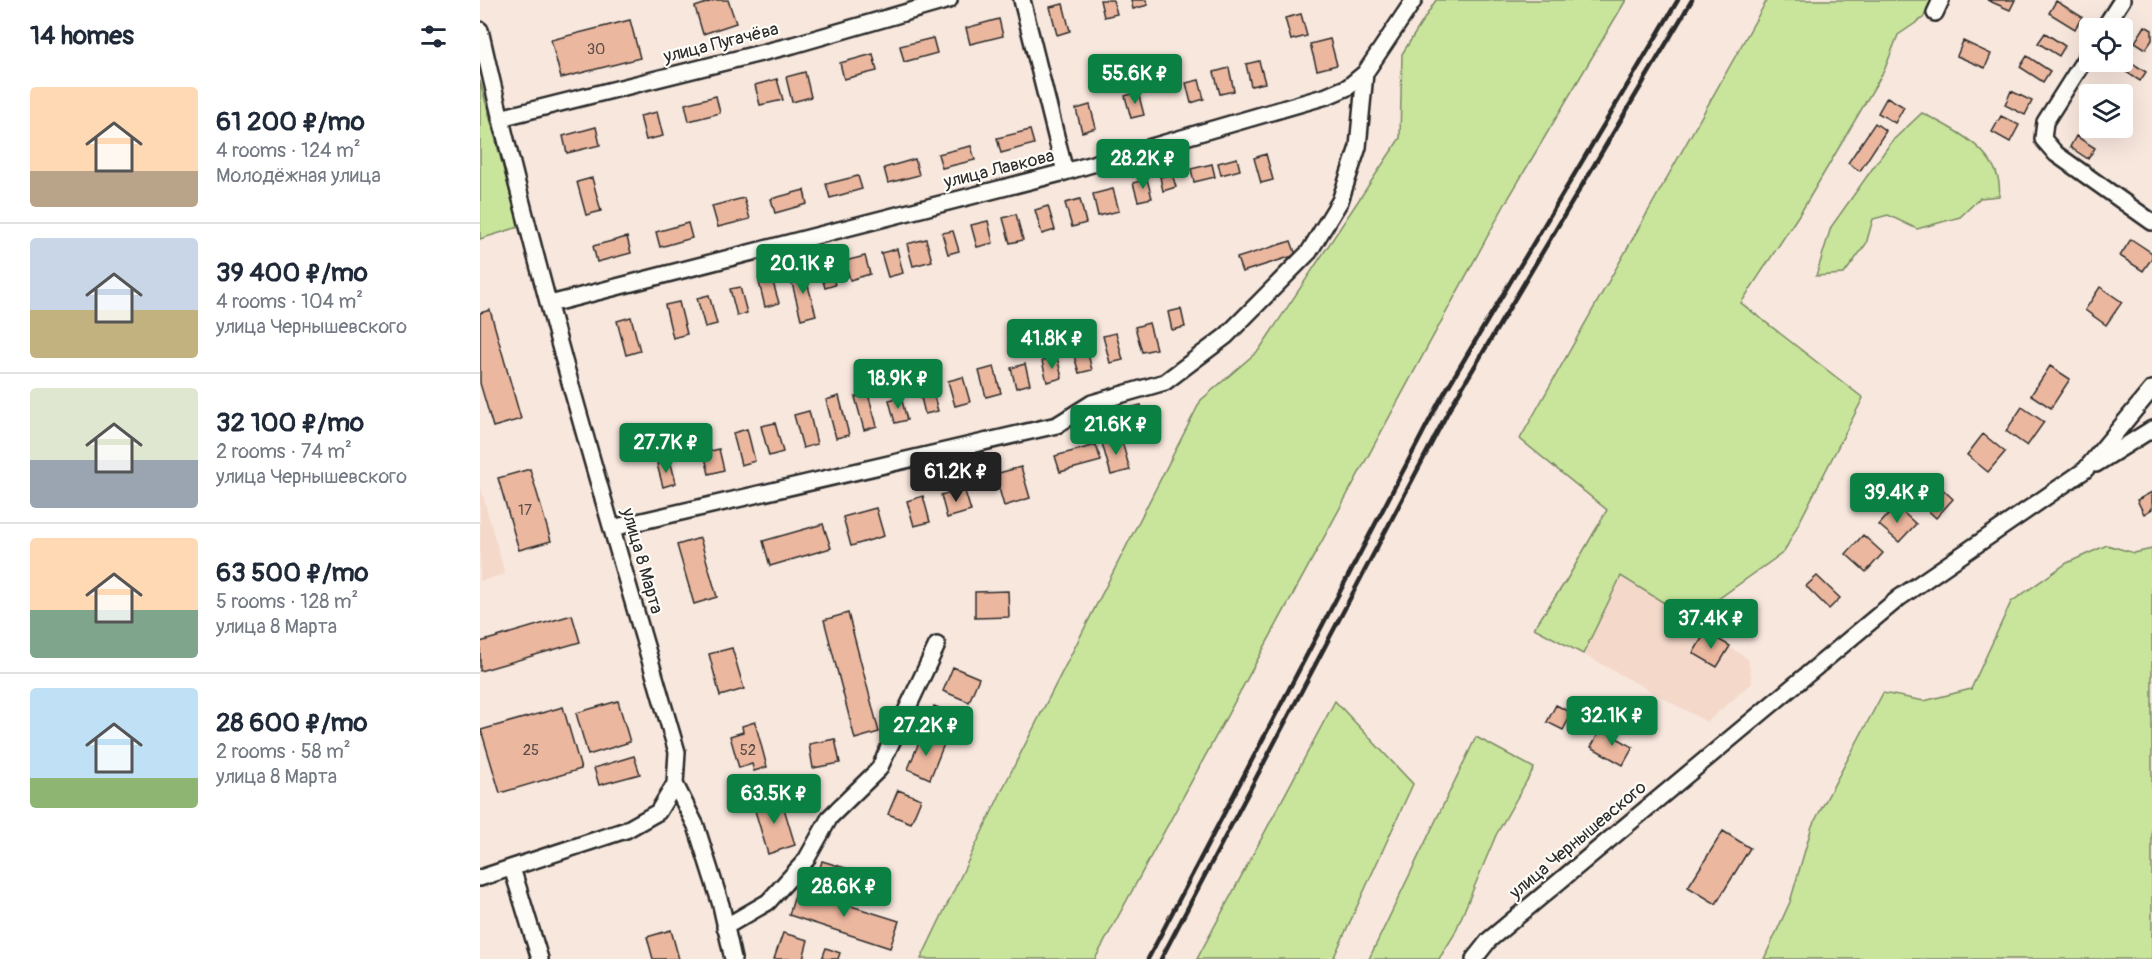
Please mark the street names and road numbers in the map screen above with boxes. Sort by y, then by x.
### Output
street label: улица Пугачёва [660,18,781,69]
street label: улица Лавкова [940,144,1057,194]
street label: улица 8 Марта [616,505,668,617]
street label: улица Чернышевского [1504,776,1651,905]

